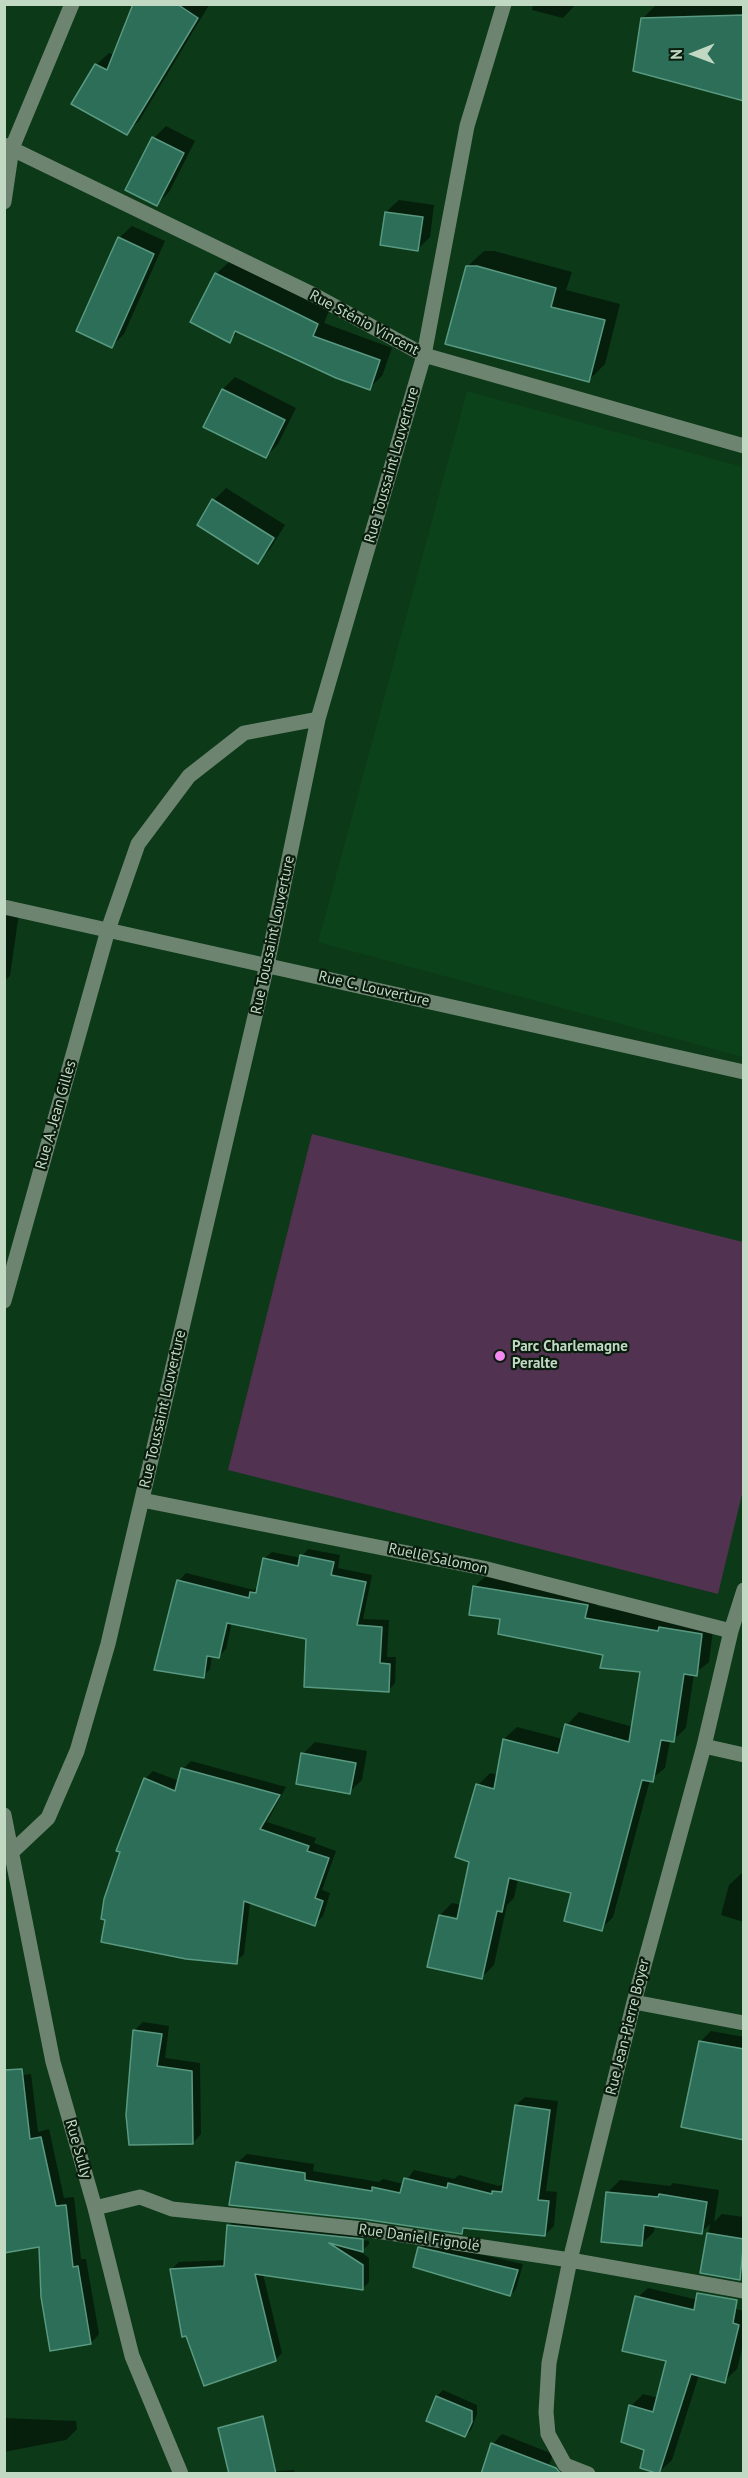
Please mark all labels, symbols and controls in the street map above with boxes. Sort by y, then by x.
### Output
north arrow [664,24,724,84]
text: N [666,49,686,60]
street label: Rue Sténio Vincent [306,287,422,359]
street label: Rue Toussaint Louverture [361,385,423,545]
street label: Rue Toussaint Louverture [247,854,299,1016]
street label: Rue C. Louverture [317,967,431,1011]
street label: Rue A. Jean Gilles [32,1058,80,1172]
street label: Rue Toussaint Louverture [136,1328,190,1490]
place label: Parc Charlemagne Peralte [512,1338,628,1373]
marker: Parc Charlemagne Peralte [493,1349,507,1363]
street label: Ruelle Salomon [387,1540,489,1578]
street label: Rue Jean-Pierre Boyer [602,1957,654,2097]
street label: Rue Sully [61,2118,95,2180]
street label: Rue Daniel Fignolé [357,2221,481,2255]

